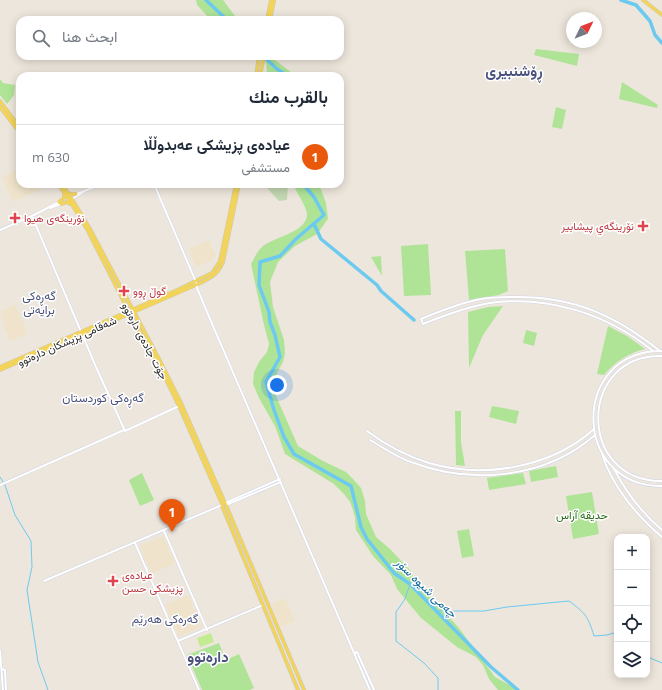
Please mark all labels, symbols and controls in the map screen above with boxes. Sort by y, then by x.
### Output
north arrow [566,12,602,48]
search box [16,16,344,60]
text: ابحث هنا [62,26,117,46]
icon: search [30,27,52,49]
district label: ڕۆشنبیری [485,60,543,83]
text: بالقرب منك [249,85,328,108]
text: عیادەی پزیشکی عەبدوڵڵا [143,134,290,154]
text: 630 m [32,148,70,166]
text: 1 [311,148,319,166]
text: مستشفى [242,158,290,176]
place label: نۆرینگەی هیوا [24,210,85,225]
marker: نۆرینگەی هیوا [9,212,21,224]
place label: نۆرينگەي پيشابير [560,218,634,236]
marker: نۆرينگەي پيشابير [637,220,649,232]
place label: گوڵ ڕوو [133,283,166,300]
marker: گوڵ ڕوو [118,285,130,297]
district label: گەڕەکی برایەتی [22,287,56,318]
street label: جۆت جادەی دارەتوو [119,300,172,382]
street label: شەقامی پزیشکان دارەتوو [15,312,119,370]
your location [267,375,287,395]
district label: گەڕەکی کوردستان [62,389,144,408]
pin: 1 [159,499,185,532]
park label: حديقه آراس [556,507,608,522]
map controls [614,534,650,678]
button: + [614,534,650,570]
water label: چەمی شیوە سۆر [391,553,461,622]
place label: عیادەی پزیشکی حسن [122,567,183,596]
button: − [614,570,650,606]
marker: عیادەی پزیشکی حسن [107,575,119,587]
button: locate [614,606,650,642]
district label: گەرەکی هەرێم [132,610,198,627]
button: layers [614,642,650,678]
district label: دارەتوو [187,646,229,666]

